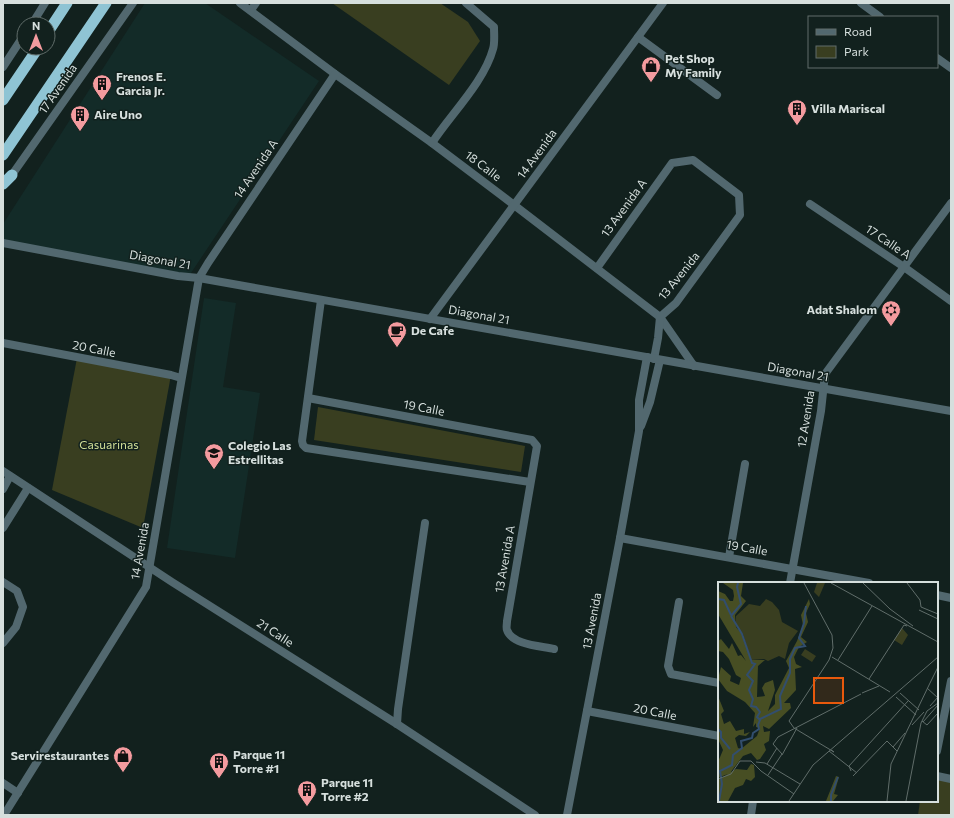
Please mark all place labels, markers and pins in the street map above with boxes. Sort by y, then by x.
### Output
place label: Pet Shop My Family [665,51,722,79]
shop icon: Pet Shop My Family [640,55,662,83]
place label: Frenos E. Garcia Jr. [116,69,166,98]
building icon: Frenos E. Garcia Jr. [91,73,113,101]
building icon: Villa Mariscal [786,98,808,126]
place label: Villa Mariscal [811,101,885,115]
building icon: Aire Uno [69,104,91,132]
place label: Aire Uno [94,107,142,121]
synagogue icon: Adat Shalom [880,299,902,327]
place label: Adat Shalom [807,302,877,316]
cafe icon: De Cafe [386,320,408,348]
place label: De Cafe [411,323,454,337]
place label: Colegio Las Estrellitas [228,438,292,466]
school or university icon: Colegio Las Estrellitas [203,442,225,470]
shop icon: Servirestaurantes [112,745,134,773]
place label: Parque 11 Torre #1 [233,747,285,775]
place label: Servirestaurantes [11,748,109,762]
building icon: Parque 11 Torre #1 [208,751,230,779]
place label: Parque 11 Torre #2 [321,775,373,803]
building icon: Parque 11 Torre #2 [296,779,318,807]

